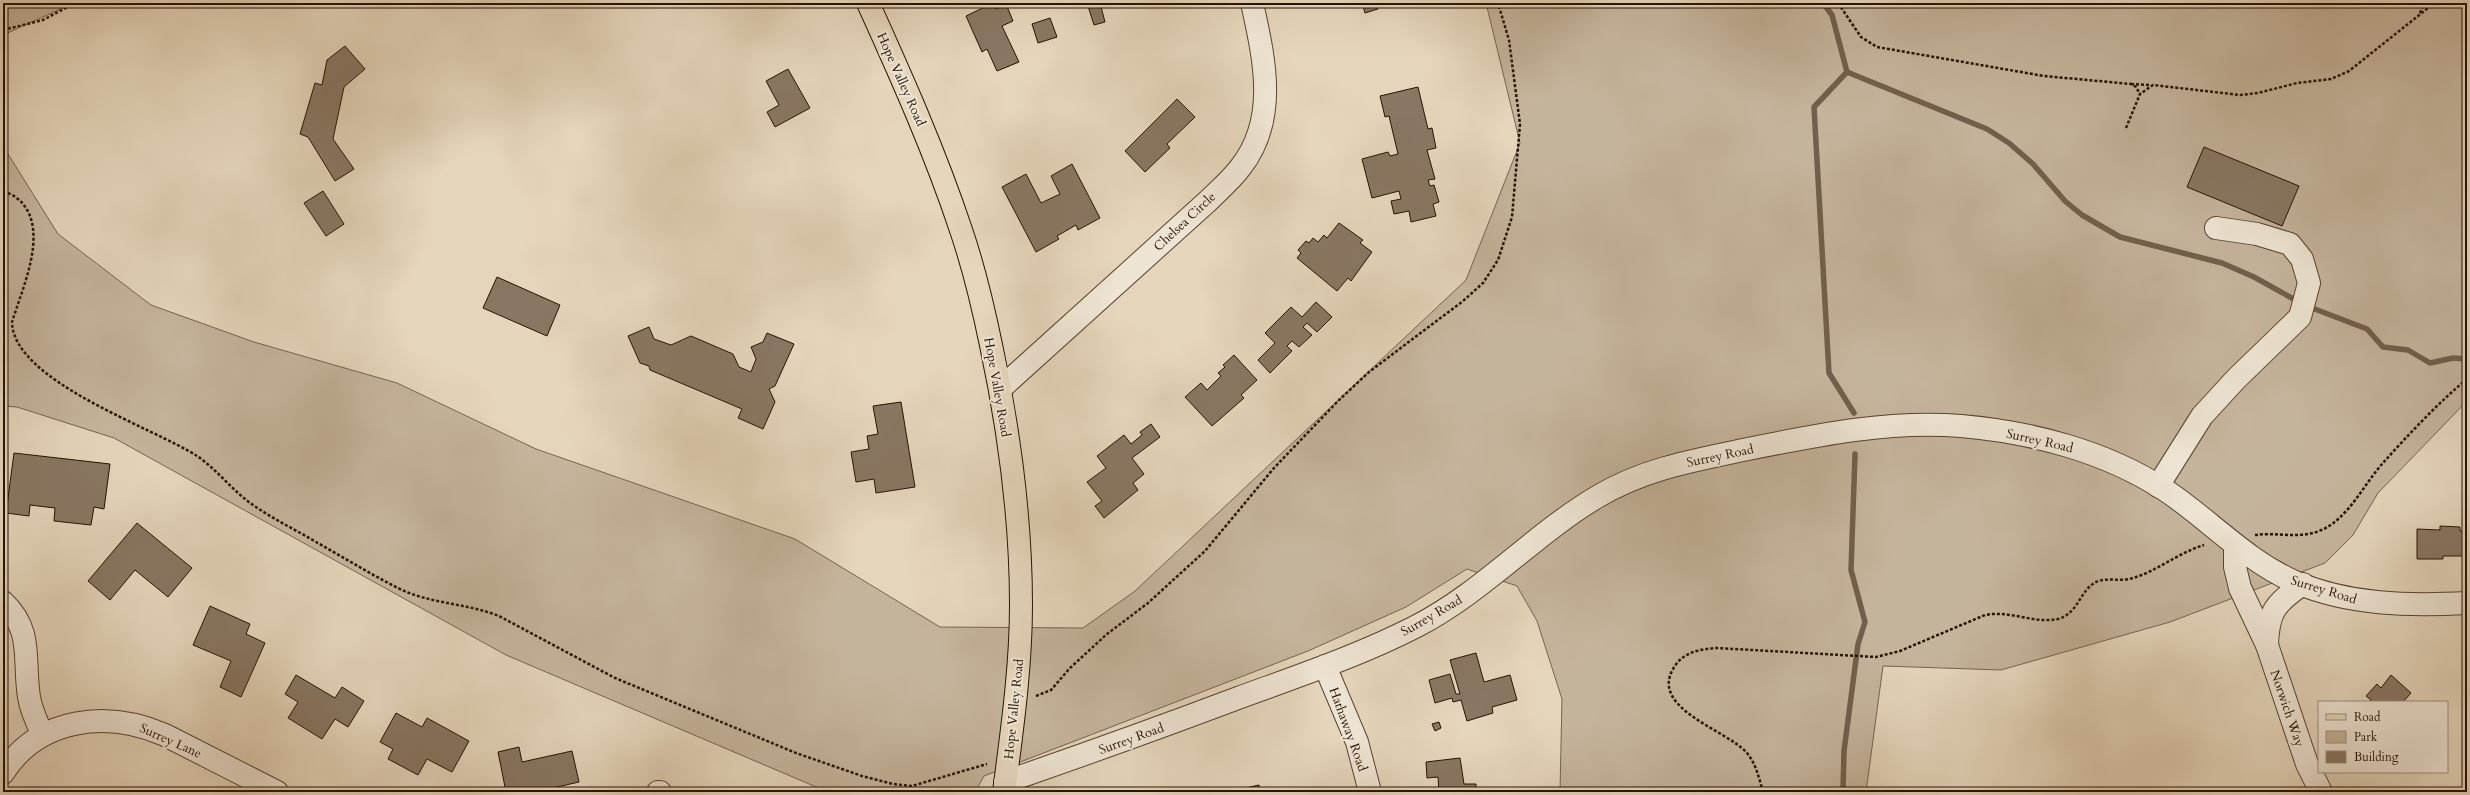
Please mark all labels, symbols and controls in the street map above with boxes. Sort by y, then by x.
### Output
street label: Hope Valley Road [872,30,930,129]
street label: Chelsea Circle [1150,188,1220,255]
street label: Hope Valley Road [979,336,1015,438]
street label: Surrey Road [2005,425,2075,457]
street label: Surrey Road [1685,440,1755,472]
street label: Surrey Road [2289,571,2359,609]
street label: Surrey Road [1398,591,1465,641]
street label: Hope Valley Road [1000,658,1028,760]
street label: Norwich Way [2265,667,2309,749]
street label: Hathaway Road [1324,685,1372,774]
legend [2318,701,2448,773]
text: Road [2354,709,2381,725]
street label: Surrey Lane [137,719,205,763]
street label: Surrey Road [1096,719,1166,759]
text: Park [2354,729,2378,745]
text: Building [2354,749,2399,765]

